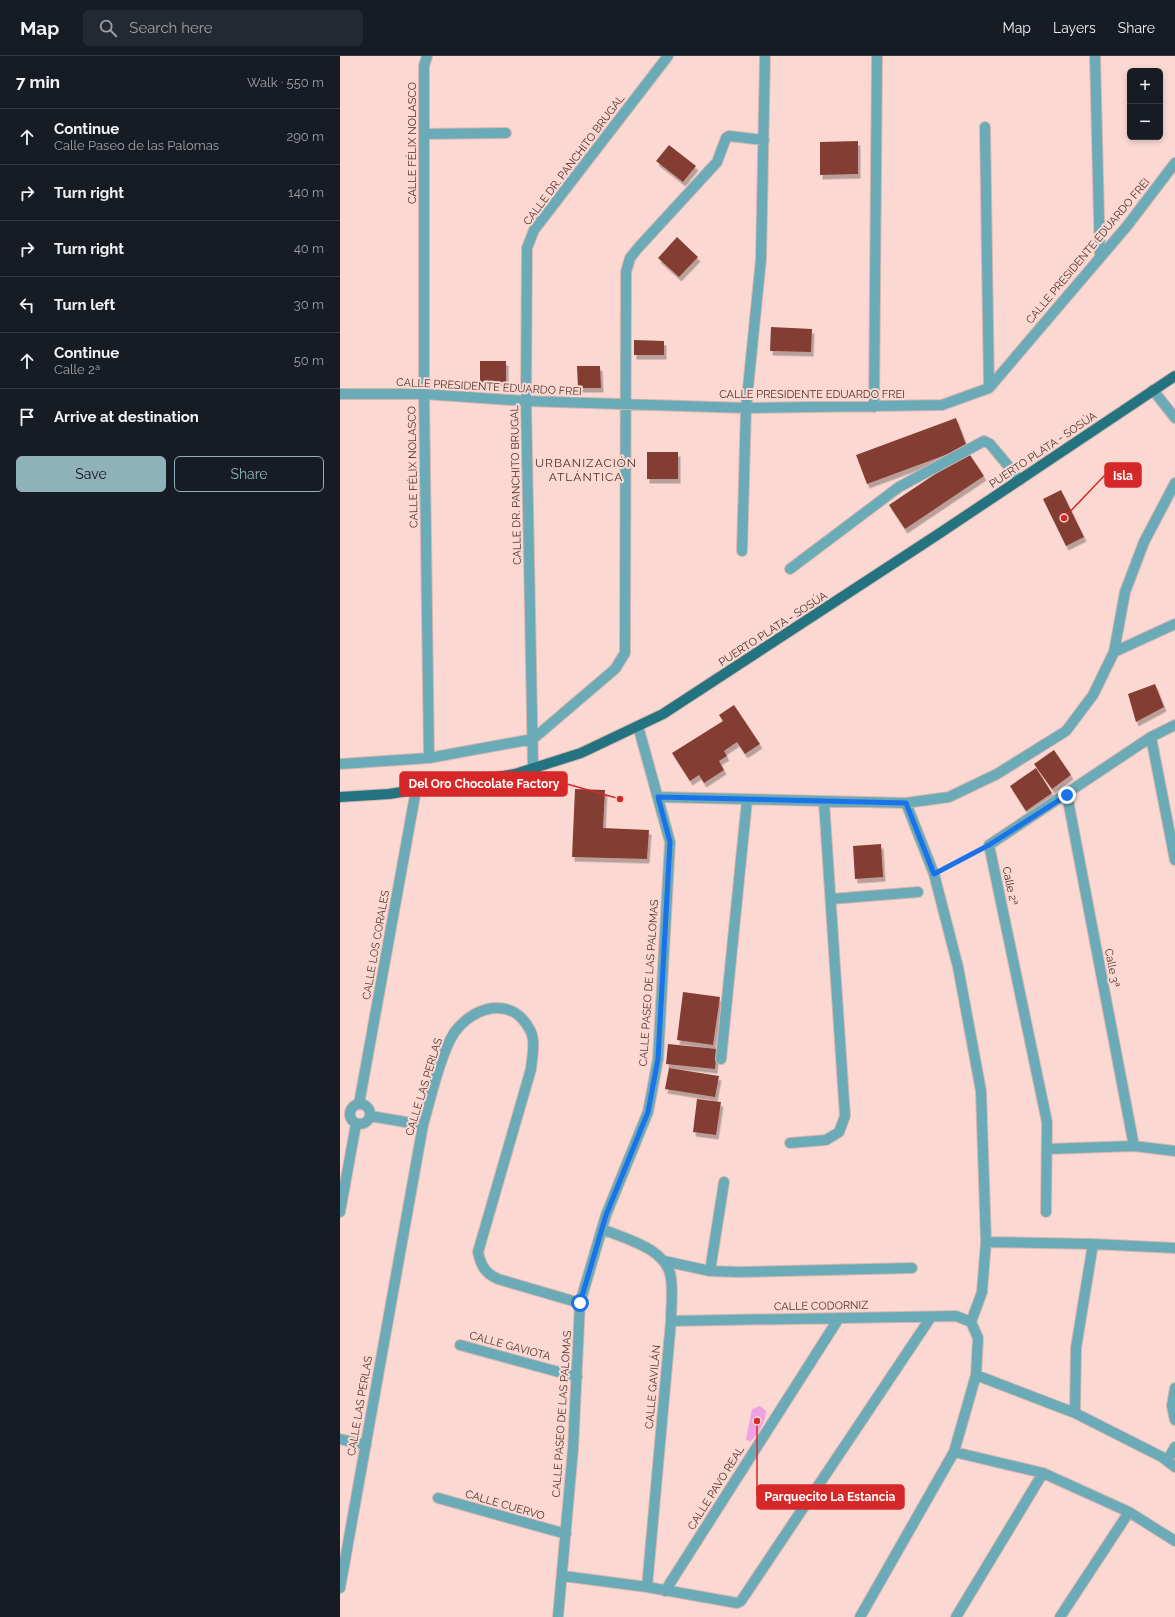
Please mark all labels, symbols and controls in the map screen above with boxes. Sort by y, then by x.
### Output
search box [83,10,363,46]
text: Map [20,17,59,39]
icon: search [97,17,119,39]
text: Search here [129,19,213,37]
text: Map [1003,20,1031,36]
text: Layers [1053,20,1096,36]
text: Share [1118,20,1155,36]
map controls [1127,68,1163,140]
button: + [1127,68,1163,104]
text: 7 min [16,72,60,92]
text: Walk · 550 m [247,75,324,90]
street label: CALLE FÉLIX NOLASCO [405,82,419,204]
street label: CALLE DR. PANCHITO BRUGAL [521,92,628,228]
button: − [1127,104,1163,140]
text: Continue [54,120,119,138]
icon: ahead [16,126,38,148]
text: 290 m [286,129,324,144]
text: Calle Paseo de las Palomas [54,138,219,153]
street label: CALLE PRESIDENTE EDUARDO FREI [1023,176,1153,326]
icon: right [16,182,38,204]
text: Turn right [54,184,124,202]
text: 140 m [288,185,324,200]
icon: right [16,238,38,260]
text: Turn right [54,240,124,258]
text: 40 m [294,241,324,256]
icon: left [16,294,38,316]
text: Turn left [54,296,115,314]
text: 30 m [294,297,324,312]
text: Continue [54,344,119,362]
icon: ahead [16,350,38,372]
text: 50 m [294,353,324,368]
text: Calle 2ª [54,362,100,377]
street label: CALLE PRESIDENTE EDUARDO FREI [396,376,582,398]
street label: CALLE PRESIDENTE EDUARDO FREI [719,388,905,401]
street label: CALLE DR. PANCHITO BRUGAL [508,404,524,565]
icon: arrive [16,406,38,428]
street label: CALLE FÉLIX NOLASCO [404,406,421,528]
text: Arrive at destination [54,408,199,426]
street label: PUERTO PLATA - SOSÚA [986,408,1100,491]
button: Save [16,456,166,492]
button: Share [174,456,324,492]
district label: URBANIZACIÓN ATLÁNTICA [535,456,637,484]
callout: Isla [1105,463,1141,487]
text: Isla [1113,469,1133,483]
street label: PUERTO PLATA - SOSÚA [716,588,830,669]
callout: Del Oro Chocolate Factory [400,772,567,796]
text: Del Oro Chocolate Factory [409,777,560,791]
route end [1058,786,1076,804]
street label: Calle 2ª [1000,865,1020,907]
street label: CALLE LOS CORALES [360,889,392,1001]
street label: CALLE PASEO DE LAS PALOMAS [637,899,661,1067]
street label: Calle 3ª [1102,947,1122,989]
street label: CALLE LAS PERLAS [403,1036,445,1137]
route start [571,1294,589,1312]
street label: CALLE CODORNIZ [774,1299,868,1313]
street label: CALLE GAVIOTA [468,1329,553,1363]
street label: CALLE PASEO DE LAS PALOMAS [550,1330,574,1498]
street label: CALLE GAVILÁN [642,1344,663,1430]
street label: CALLE LAS PERLAS [345,1355,375,1457]
street label: CALLE PAVO REAL [685,1443,747,1532]
callout: Parquecito La Estancia [757,1485,904,1509]
street label: CALLE CUERVO [464,1487,546,1523]
text: Parquecito La Estancia [765,1490,896,1504]

